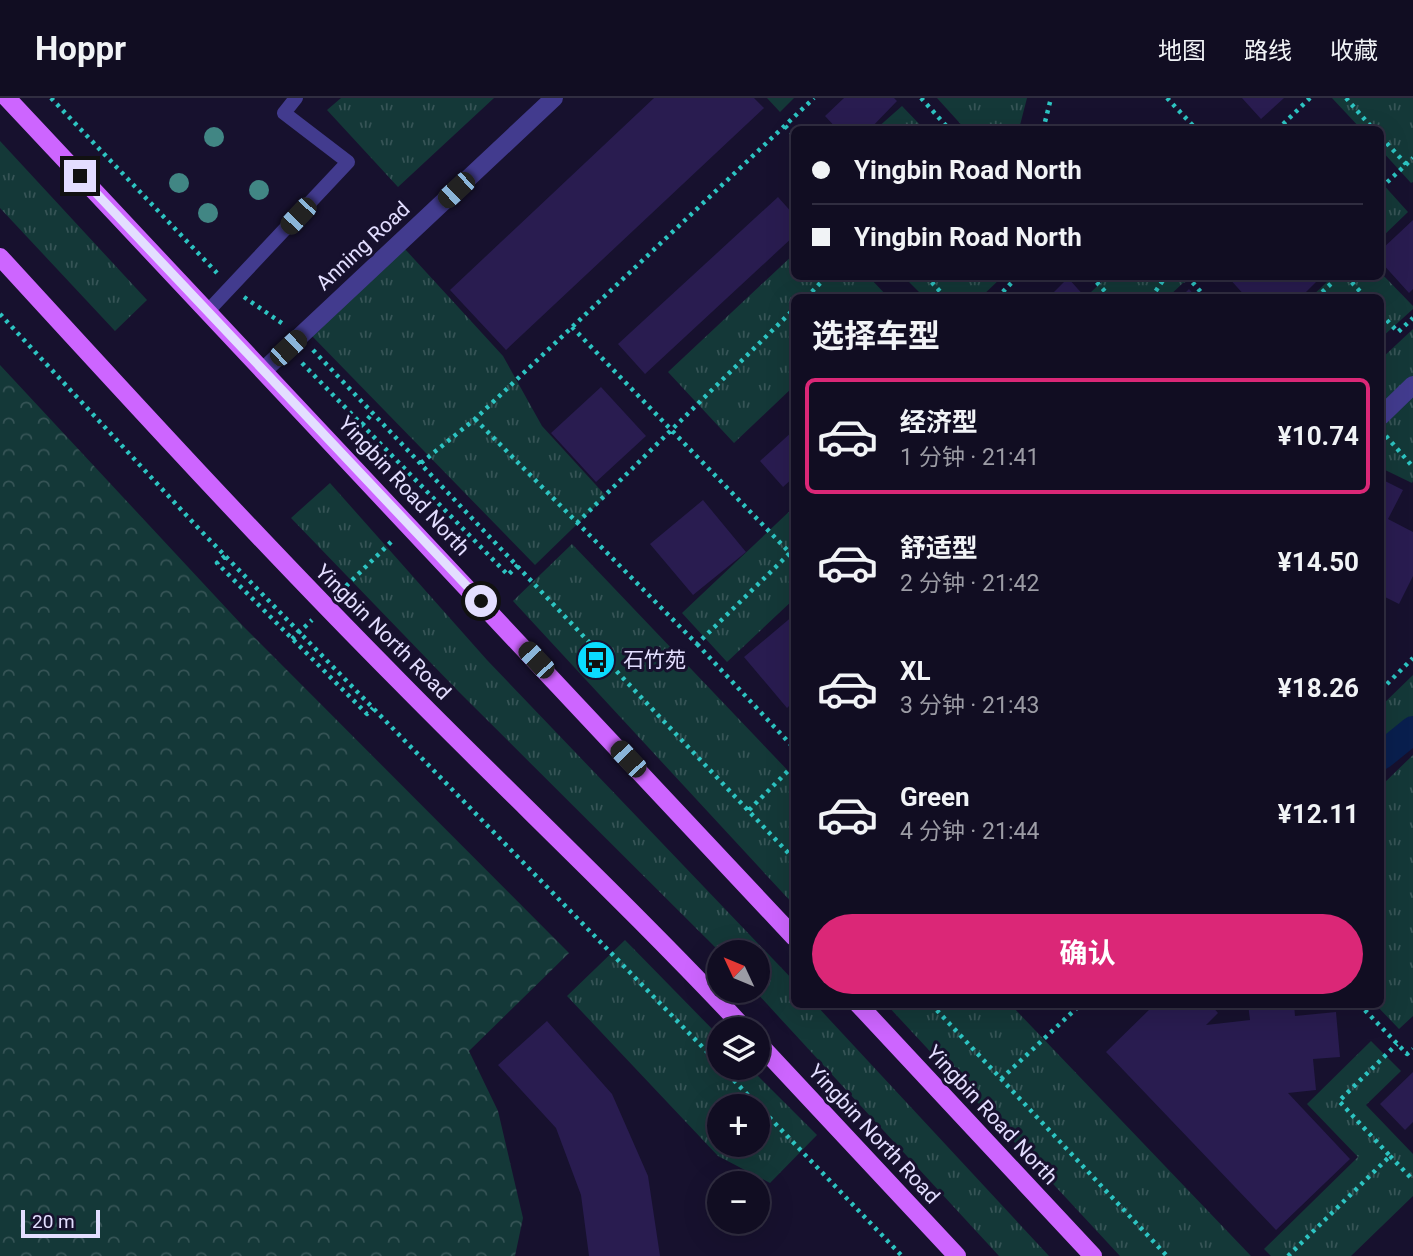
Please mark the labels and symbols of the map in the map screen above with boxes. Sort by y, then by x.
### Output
route end [64,160,96,192]
car [434,168,479,212]
car [276,193,321,239]
street label: Anning Road [311,197,415,295]
car [266,326,311,370]
street label: Yingbin Road North [333,412,475,560]
street label: Yingbin North Road [310,559,456,705]
route start [465,585,497,617]
car [514,637,559,683]
bus stop icon: 石竹苑 [575,639,617,681]
place label: 石竹苑 [623,648,686,672]
car [606,736,651,782]
north arrow [707,940,770,1003]
street label: Yingbin Road North [921,1041,1063,1189]
street label: Yingbin North Road [803,1060,945,1208]
scale bar [21,1207,100,1239]

